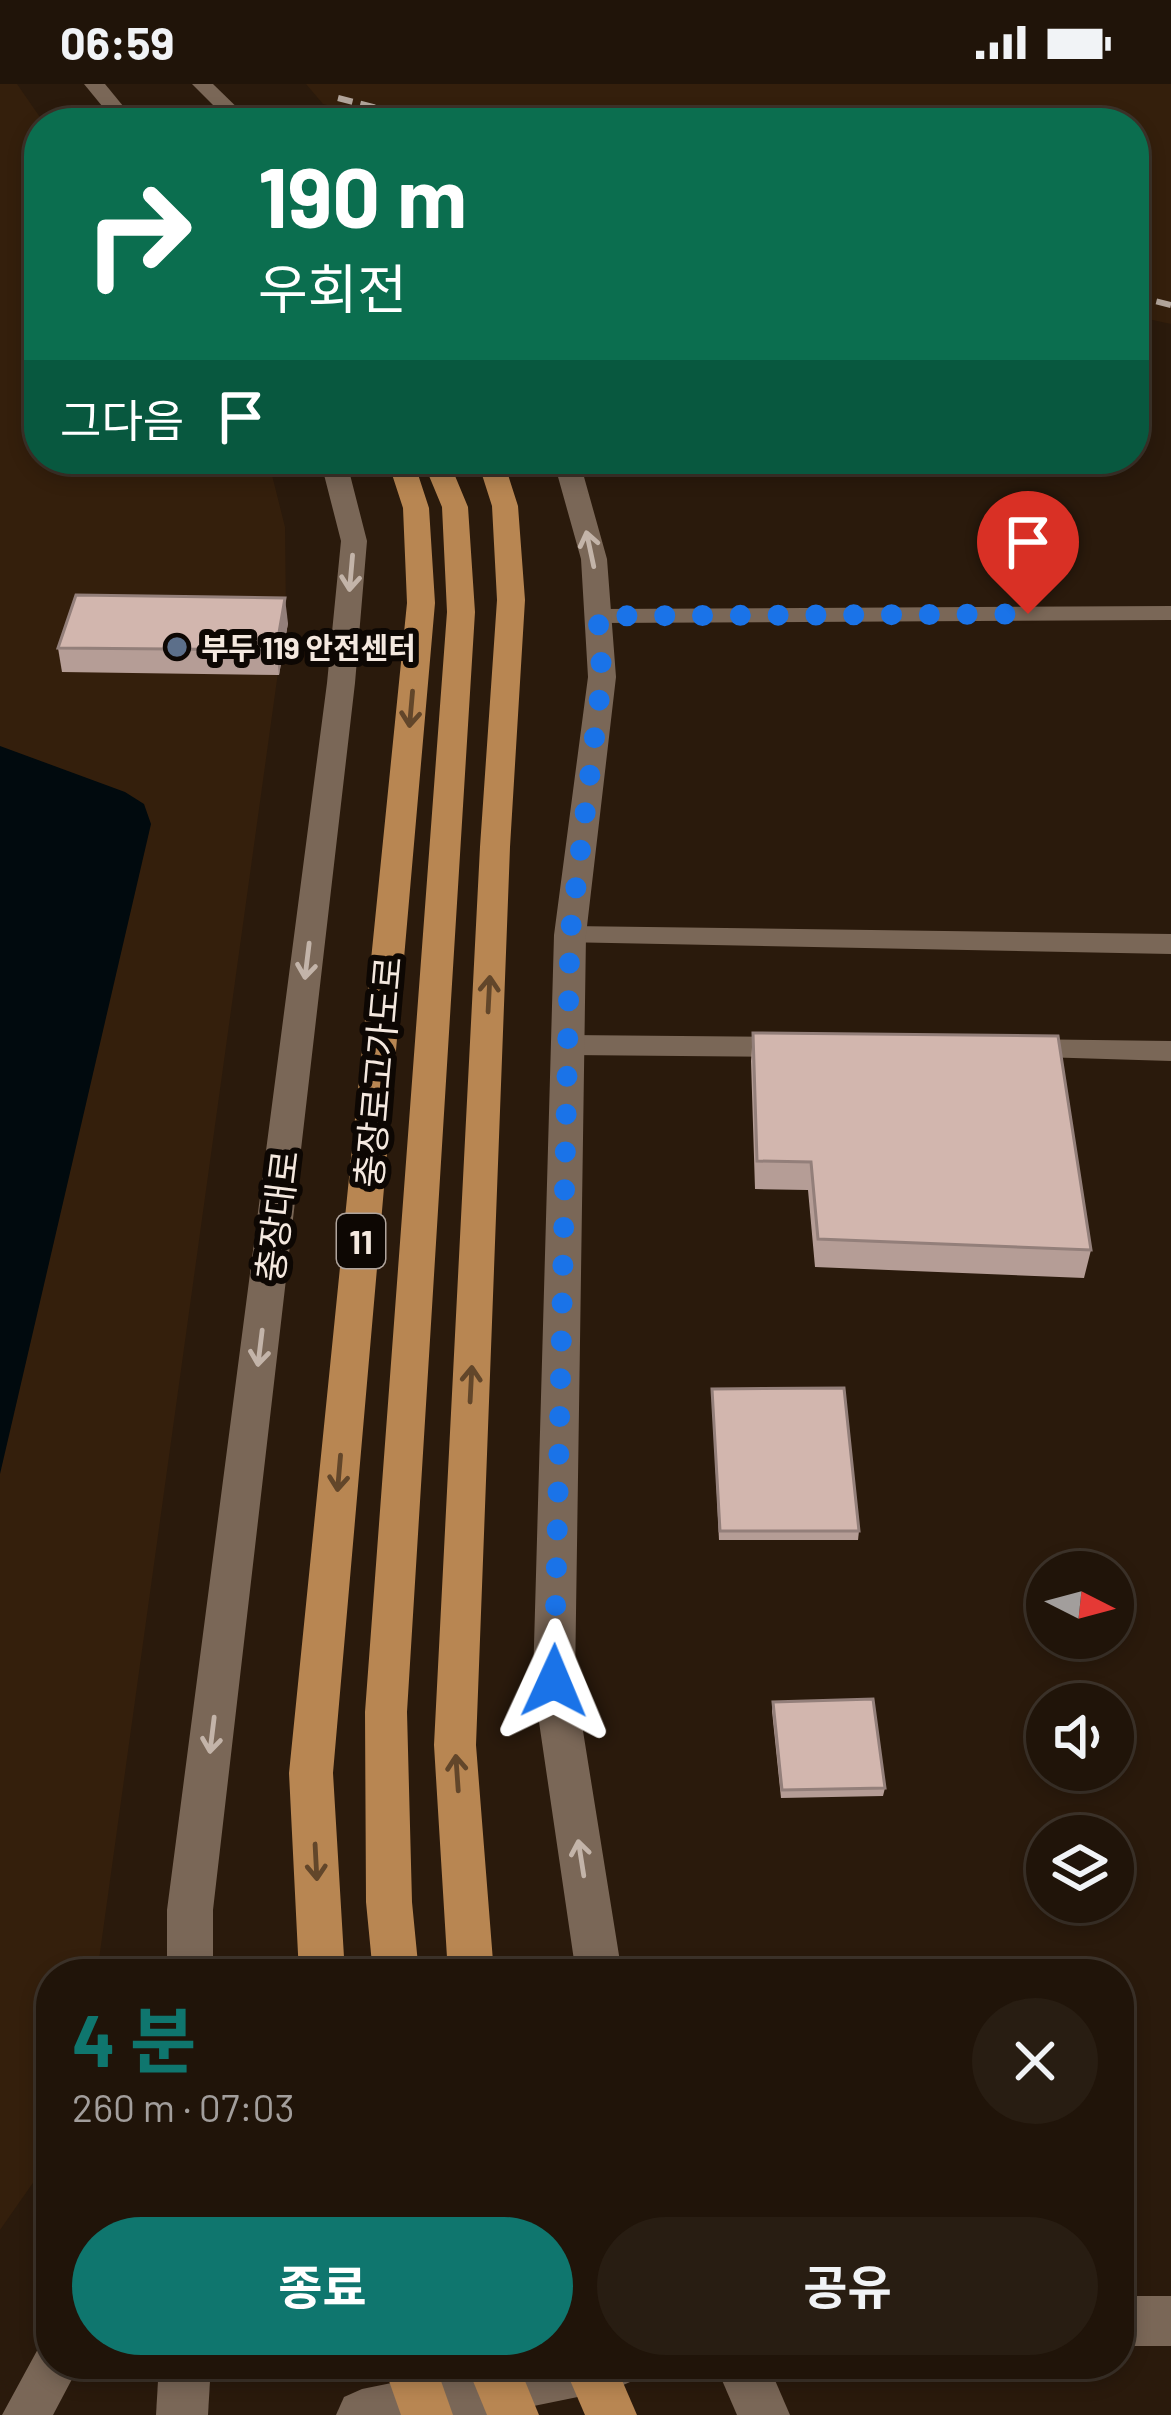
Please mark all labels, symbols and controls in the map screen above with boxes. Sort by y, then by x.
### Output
text: 06:59 [60,15,174,69]
text: 190 m [258,144,467,245]
icon: right [60,156,216,312]
text: 우회전 [258,255,407,320]
icon: arrive [208,384,274,450]
text: 그다음 [60,392,184,446]
pin [977,491,1079,614]
icon: arrive [995,509,1061,575]
one-way arrow [578,531,601,569]
one-way arrow [339,553,362,592]
place label: 부두 119 안전센터 [201,629,416,665]
marker: 부두 119 안전센터 [164,634,190,660]
one-way arrow [399,688,422,727]
one-way arrow [296,941,318,980]
street label: 충장로고가도로 [345,955,409,1189]
one-way arrow [478,975,501,1014]
street label: 충장대로 [247,1148,305,1284]
road number: 11 [337,1214,385,1268]
one-way arrow [248,1328,270,1367]
one-way arrow [460,1365,483,1404]
one-way arrow [327,1453,350,1492]
north arrow [1026,1551,1134,1659]
map controls [1026,1551,1134,1923]
position arrow [491,1618,617,1744]
button: sound [1026,1683,1134,1791]
one-way arrow [200,1715,223,1754]
one-way arrow [445,1755,468,1794]
button: layers [1026,1815,1134,1923]
one-way arrow [569,1840,592,1879]
one-way arrow [305,1842,328,1881]
text: 4 분 [72,1995,196,2081]
button: close [972,1998,1098,2124]
text: 260 m · 07:03 [72,2083,295,2130]
button: 종료 [72,2217,573,2355]
button: 공유 [597,2217,1098,2355]

